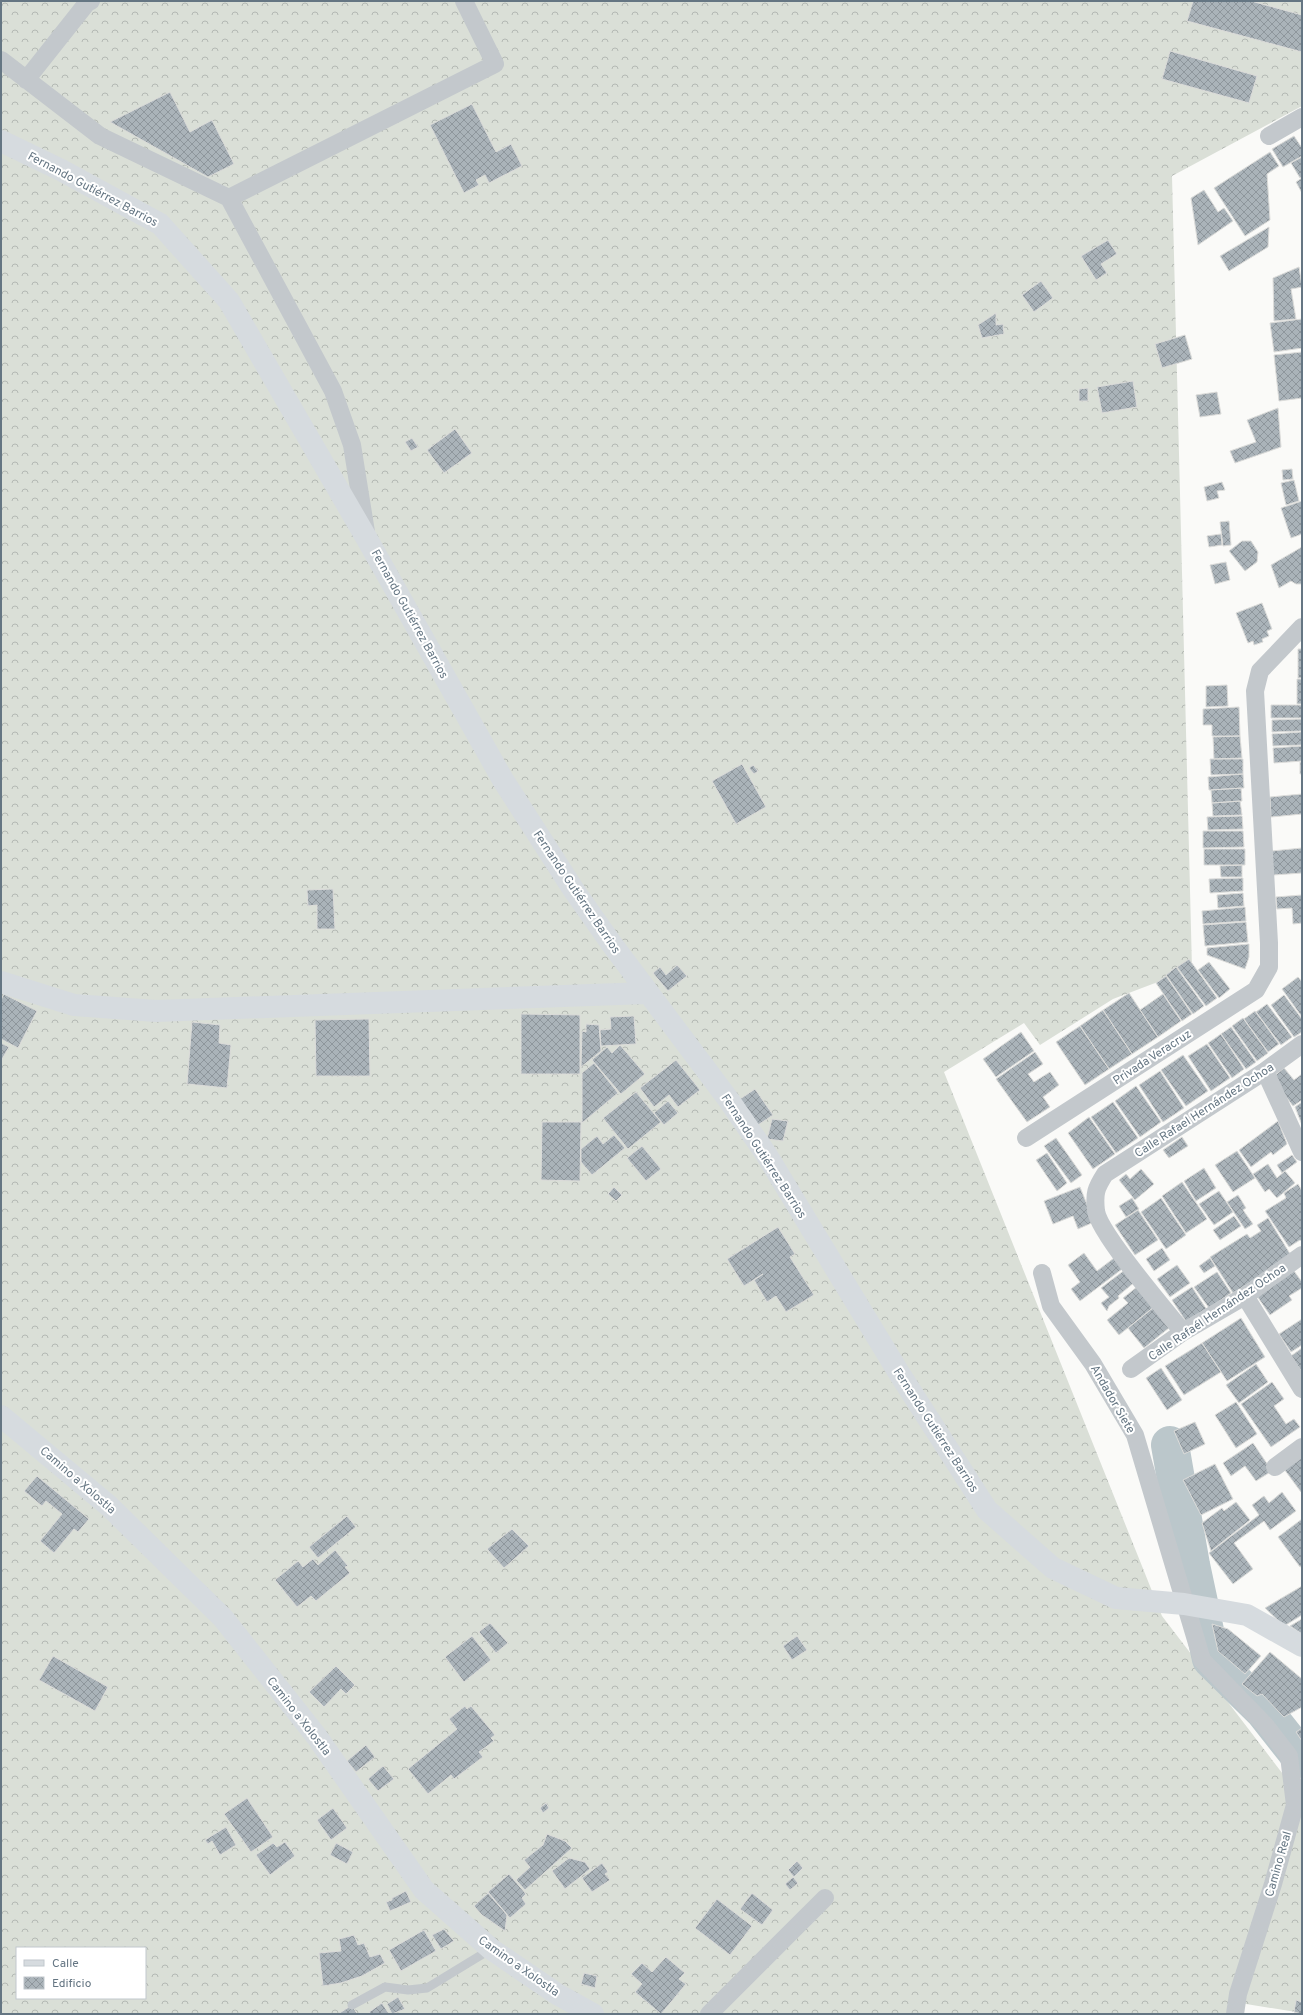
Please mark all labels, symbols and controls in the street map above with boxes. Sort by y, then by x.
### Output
street label: Fernando Gutiérrez Barrios [25,149,160,231]
street label: Fernando Gutiérrez Barrios [367,547,451,682]
street label: Fernando Gutiérrez Barrios [529,828,623,957]
street label: Privada Veracruz [1110,1026,1195,1089]
street label: Calle Rafael Hernández Ochoa [1132,1060,1277,1162]
street label: Fernando Gutiérrez Barrios [717,1091,809,1222]
street label: Calle Rafaél Hernández Ochoa [1146,1261,1290,1365]
street label: Andador Siete [1086,1362,1138,1437]
street label: Fernando Gutiérrez Barrios [889,1365,981,1496]
street label: Camino a Xolostla [36,1443,119,1518]
street label: Camino a Xolostla [262,1674,334,1759]
street label: Camino Real [1262,1830,1296,1899]
street label: Camino a Xolostla [475,1933,562,2001]
legend [16,1947,146,1999]
text: Calle [52,1956,79,1972]
text: Edificio [52,1976,92,1992]

